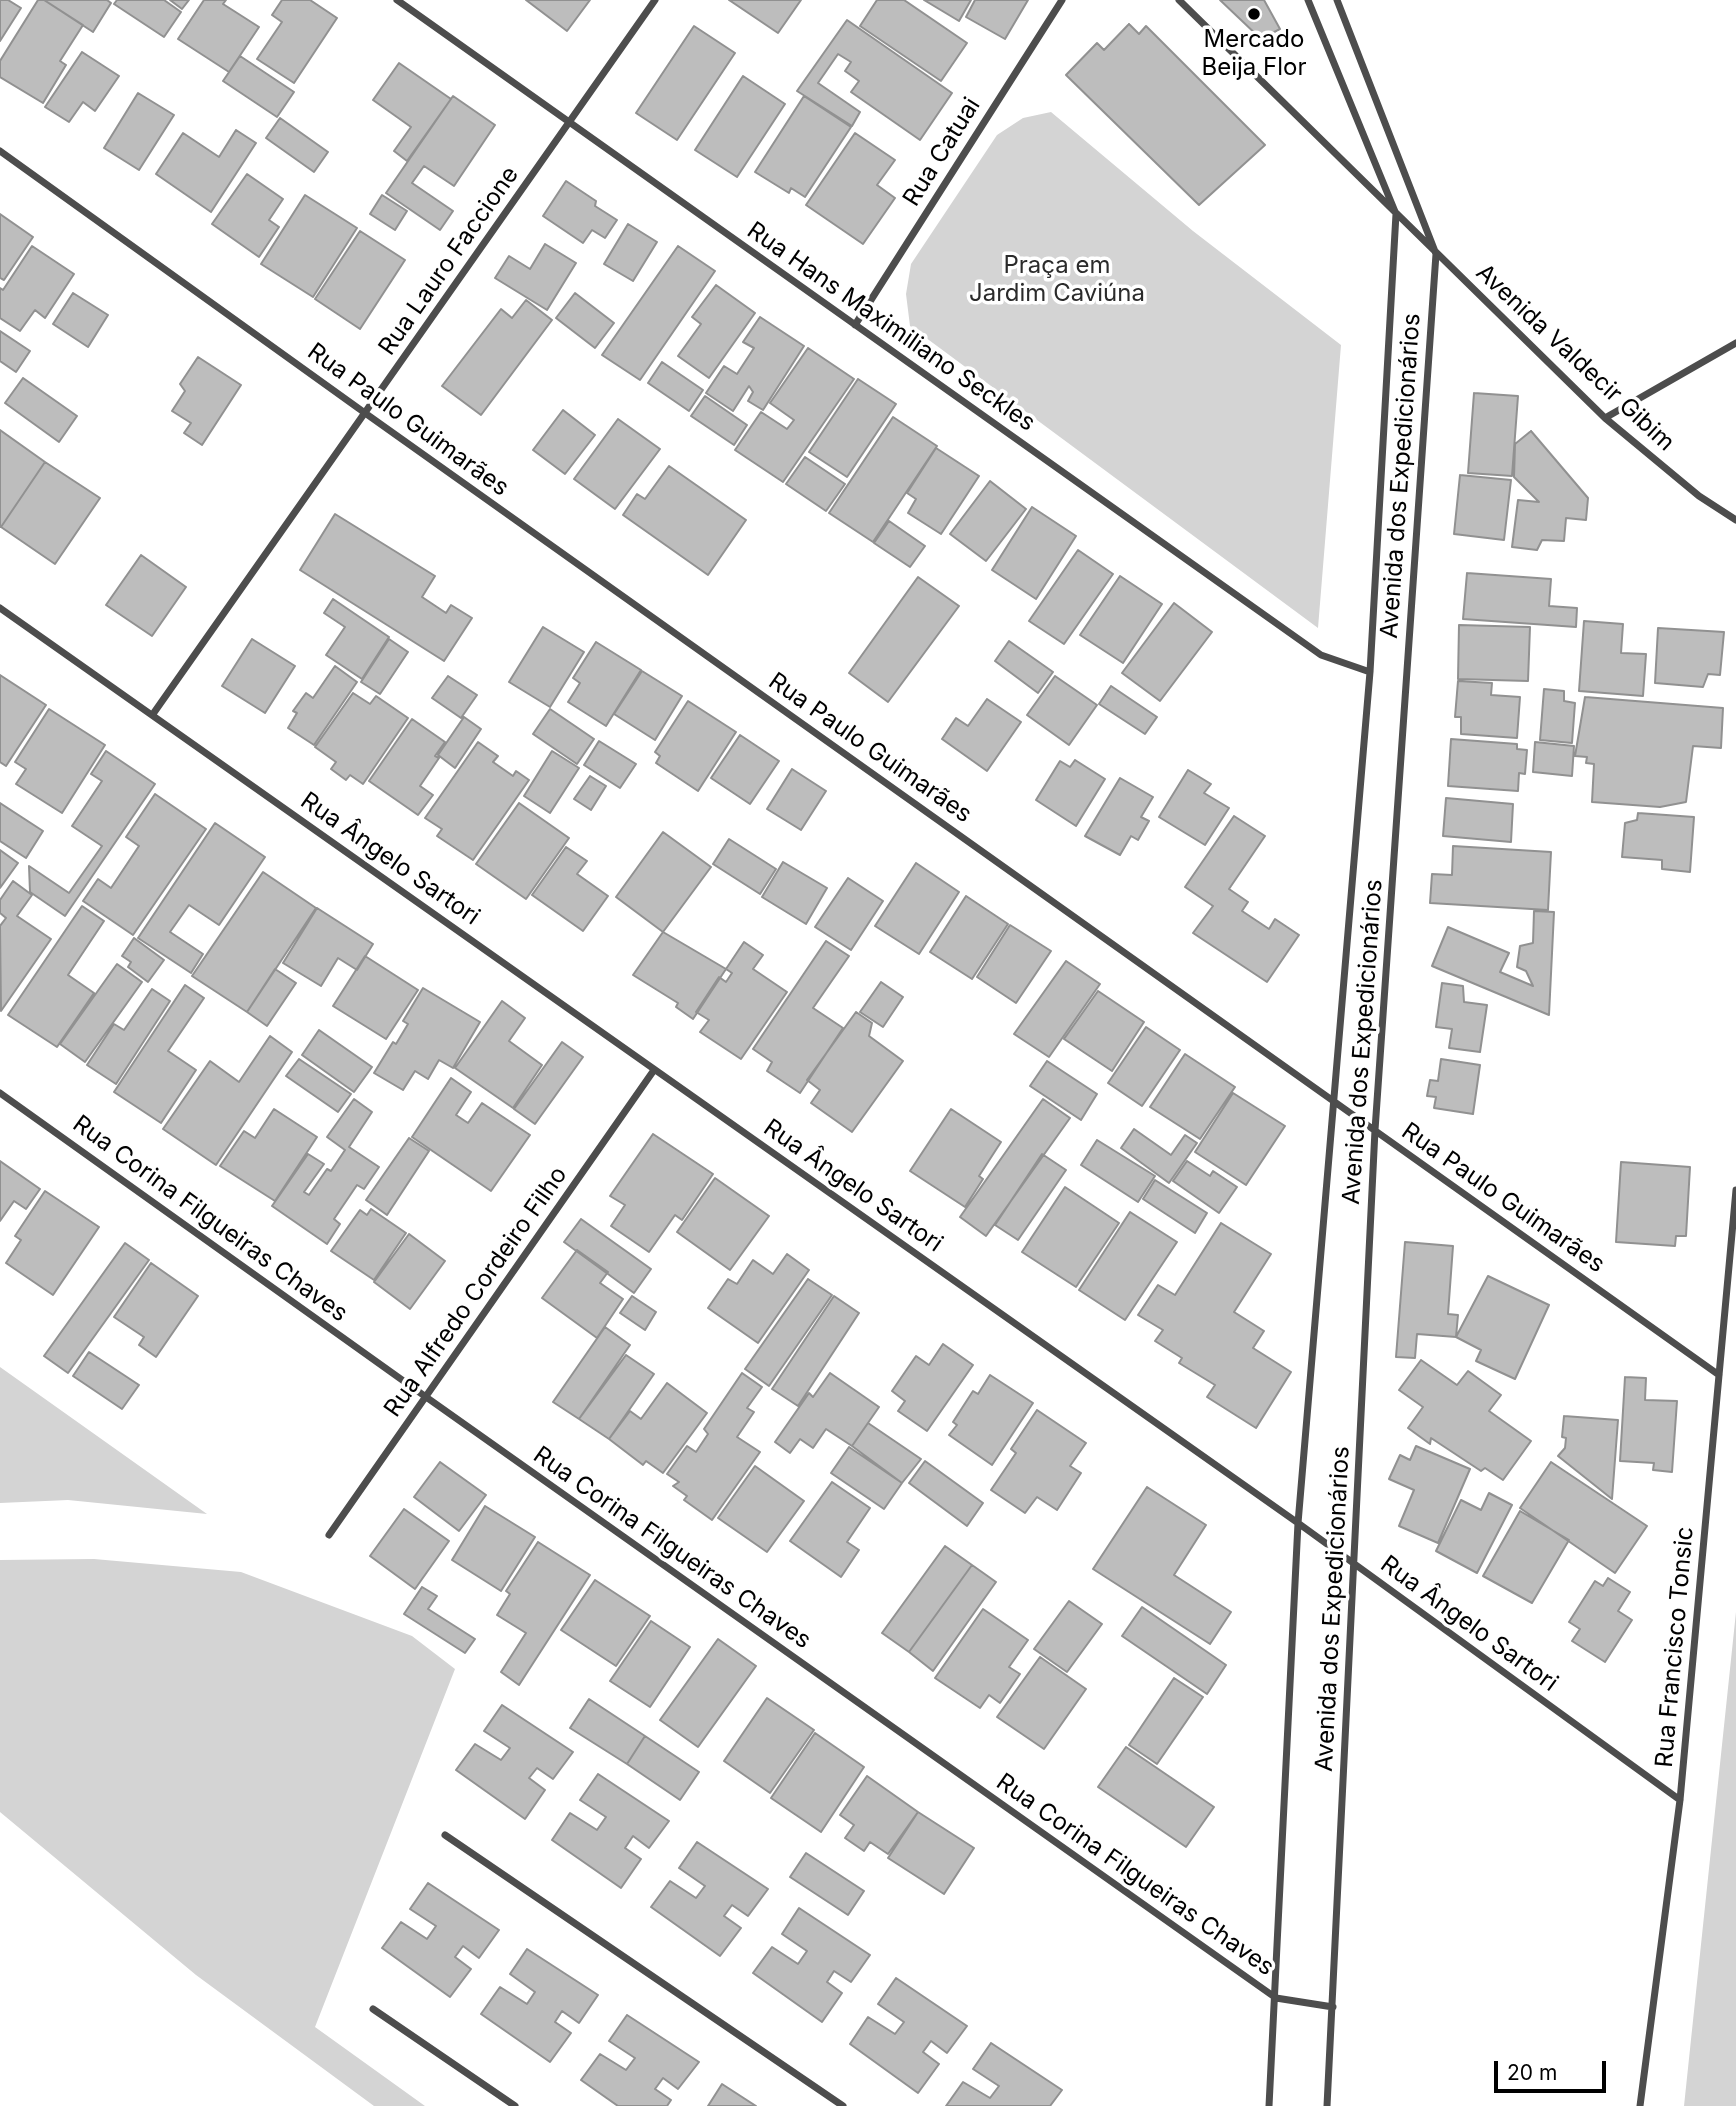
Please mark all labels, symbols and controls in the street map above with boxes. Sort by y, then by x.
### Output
marker: Mercado Beija Flor [1246,6,1262,22]
place label: Mercado Beija Flor [1202,26,1306,82]
street label: Rua Catuai [897,93,987,211]
street label: Rua Lauro Faccione [373,161,525,361]
street label: Rua Hans Maximiliano Seckles [741,216,1041,438]
park label: Praça em Jardim Caviúna [969,252,1145,308]
street label: Avenida Valdecir Gibim [1470,259,1680,457]
street label: Avenida dos Expedicionários [1375,312,1427,640]
street label: Rua Paulo Guimarães [302,337,514,503]
street label: Rua Paulo Guimarães [763,667,977,829]
street label: Rua Ângelo Sartori [295,786,485,932]
street label: Avenida dos Expedicionários [1337,878,1389,1206]
street label: Rua Corina Filgueiras Chaves [67,1110,353,1328]
street label: Rua Ângelo Sartori [758,1113,948,1259]
street label: Rua Paulo Guimarães [1396,1117,1610,1279]
street label: Rua Alfredo Cordeiro Filho [379,1161,573,1423]
street label: Rua Corina Filgueiras Chaves [528,1441,816,1655]
street label: Avenida dos Expedicionários [1310,1446,1356,1772]
street label: Rua Francisco Tonsic [1650,1525,1700,1769]
street label: Rua Ângelo Sartori [1375,1550,1563,1698]
street label: Rua Corina Filgueiras Chaves [991,1768,1279,1982]
scale bar [1498,2046,1610,2090]
text: 20 m [1507,2060,1557,2085]

